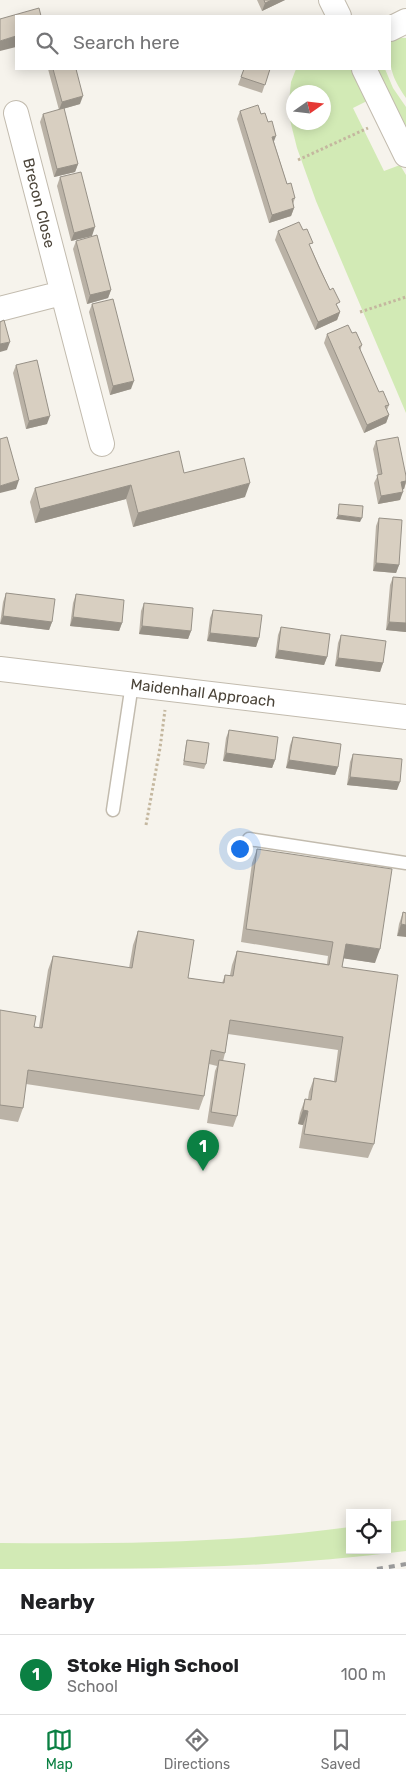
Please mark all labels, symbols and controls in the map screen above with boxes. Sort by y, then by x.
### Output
search box [15,15,391,70]
icon: search [33,29,61,57]
text: Search here [73,31,180,54]
north arrow [286,85,331,130]
street label: Brecon Close [19,156,59,250]
street label: Maidenhall Approach [129,675,277,711]
your location [227,836,253,862]
pin: 1 [187,1130,219,1171]
map controls [346,1509,391,1554]
button: locate [346,1509,391,1554]
text: Nearby [20,1589,95,1614]
text: Stoke High School [67,1654,239,1677]
text: 1 [32,1665,40,1684]
text: 100 m [341,1665,386,1684]
text: School [67,1677,118,1696]
tab: Map [45,1726,73,1773]
tab: Directions [164,1726,230,1773]
tab: Saved [321,1726,361,1773]

